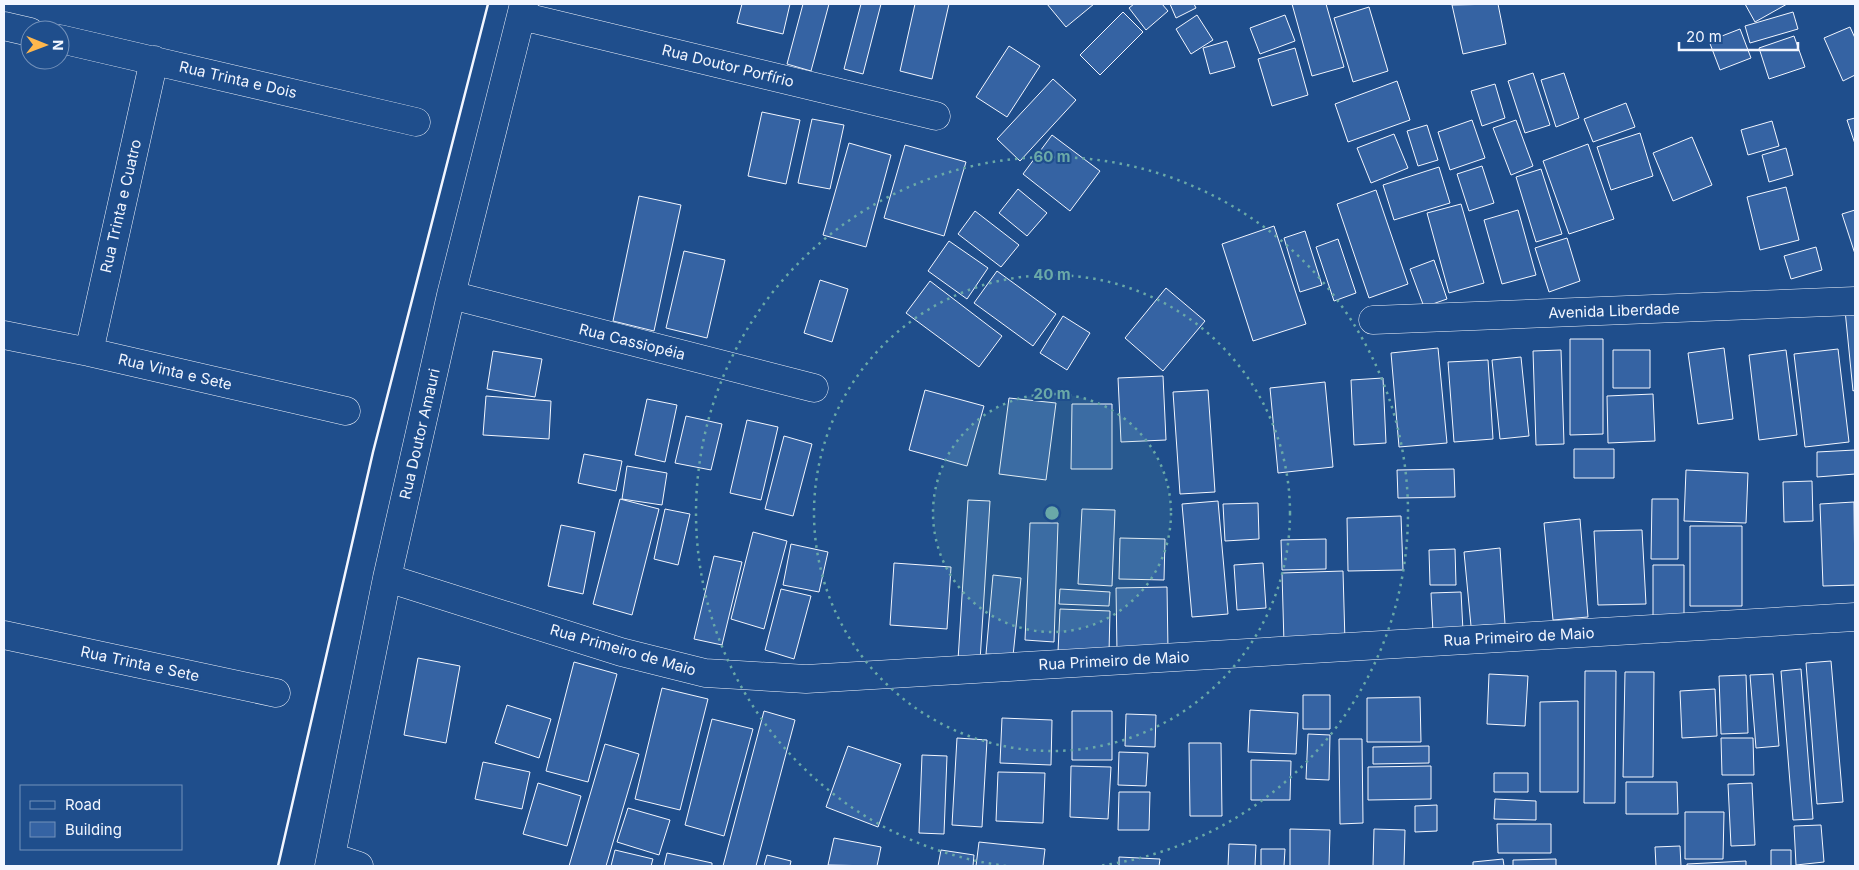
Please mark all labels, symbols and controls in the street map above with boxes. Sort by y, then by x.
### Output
north arrow [20,20,70,70]
scale bar [1679,20,1798,52]
text: 20 m [1686,27,1722,46]
text: N [50,40,67,51]
street label: Rua Doutor Porfírio [660,40,796,91]
street label: Rua Trinta e Dois [177,57,299,102]
street label: Rua Trinta e Cuatro [96,137,145,275]
text: 60 m [1033,147,1071,166]
text: 40 m [1033,265,1071,284]
street label: Avenida Liberdade [1548,299,1680,322]
street label: Rua Cassiopéia [577,319,687,364]
street label: Rua Vinta e Sete [116,349,234,394]
street label: Rua Doutor Amauri [395,367,444,501]
text: 20 m [1034,384,1070,403]
centre of rings [1043,504,1061,522]
street label: Rua Primeiro de Maio [548,620,698,679]
street label: Rua Primeiro de Maio [1443,623,1595,650]
street label: Rua Trinta e Sete [79,642,201,685]
street label: Rua Primeiro de Maio [1038,647,1190,674]
legend [20,785,182,850]
text: Road [65,795,101,814]
text: Building [65,820,122,839]

